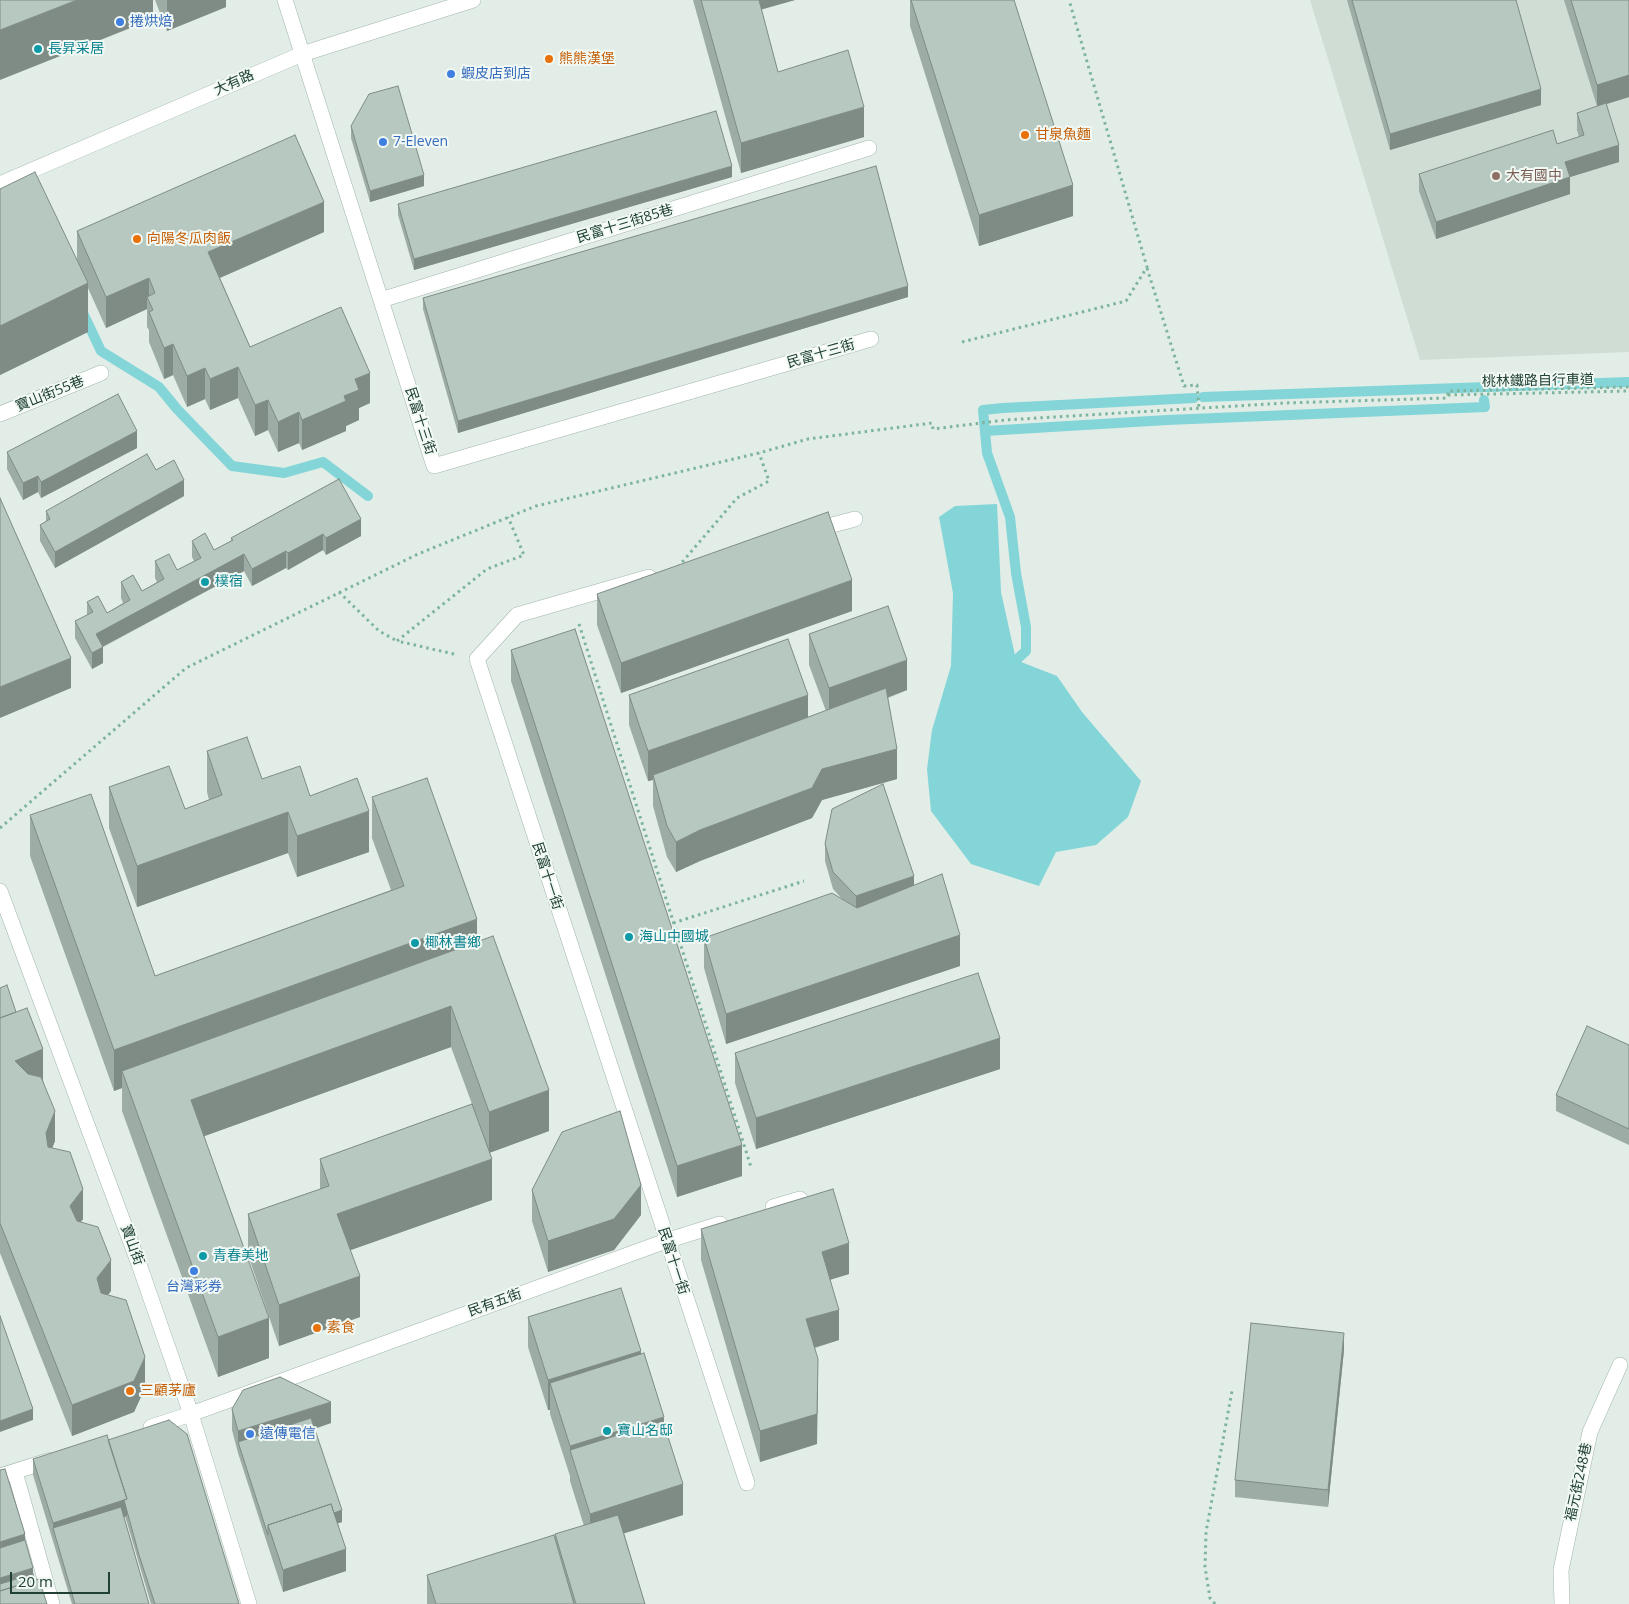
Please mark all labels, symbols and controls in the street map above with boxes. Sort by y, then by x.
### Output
place label: 捲烘焙 [130,14,172,30]
marker: 捲烘焙 [114,16,126,28]
place label: 長昇采居 [48,41,104,57]
marker: 長昇采居 [32,43,44,55]
place label: 熊熊漢堡 [559,51,615,67]
marker: 熊熊漢堡 [543,53,555,65]
place label: 蝦皮店到店 [461,66,531,82]
street label: 大有路 [211,67,257,99]
marker: 蝦皮店到店 [445,68,457,80]
place label: 甘泉魚麵 [1035,127,1091,143]
marker: 甘泉魚麵 [1019,129,1031,141]
place label: 7-Eleven [393,134,448,150]
marker: 7-Eleven [377,136,389,148]
place label: 大有國中 [1506,168,1562,184]
marker: 大有國中 [1490,170,1502,182]
street label: 民富十三街85巷 [575,201,675,247]
place label: 向陽冬瓜肉飯 [147,231,231,247]
marker: 向陽冬瓜肉飯 [131,233,143,245]
street label: 民富十三街 [785,336,857,372]
street label: 桃林鐵路自行車道 [1482,372,1594,390]
street label: 寶山街55巷 [13,373,87,415]
street label: 民富十三街 [401,385,439,457]
place label: 樸宿 [215,574,243,590]
marker: 樸宿 [199,576,211,588]
street label: 民富十一街 [528,840,566,912]
place label: 海山中國城 [639,929,709,945]
marker: 海山中國城 [623,931,635,943]
place label: 椰林書鄉 [425,935,481,951]
marker: 椰林書鄉 [409,937,421,949]
street label: 寶山街 [117,1222,147,1268]
street label: 民富十一街 [654,1225,692,1297]
place label: 青春美地 [213,1248,269,1264]
marker: 青春美地 [197,1250,209,1262]
marker: 台灣彩券 [188,1265,200,1277]
place label: 台灣彩券 [166,1279,222,1295]
street label: 民有五街 [466,1286,524,1320]
place label: 素食 [327,1320,355,1336]
marker: 素食 [311,1322,323,1334]
place label: 三顧茅廬 [140,1383,196,1399]
marker: 三顧茅廬 [124,1385,136,1397]
place label: 寶山名邸 [617,1423,673,1439]
marker: 寶山名邸 [601,1425,613,1437]
place label: 遠傳電信 [260,1426,316,1442]
marker: 遠傳電信 [244,1428,256,1440]
street label: 福元街248巷 [1562,1441,1596,1523]
scale bar [12,1562,112,1594]
text: 20 m [18,1571,53,1591]

